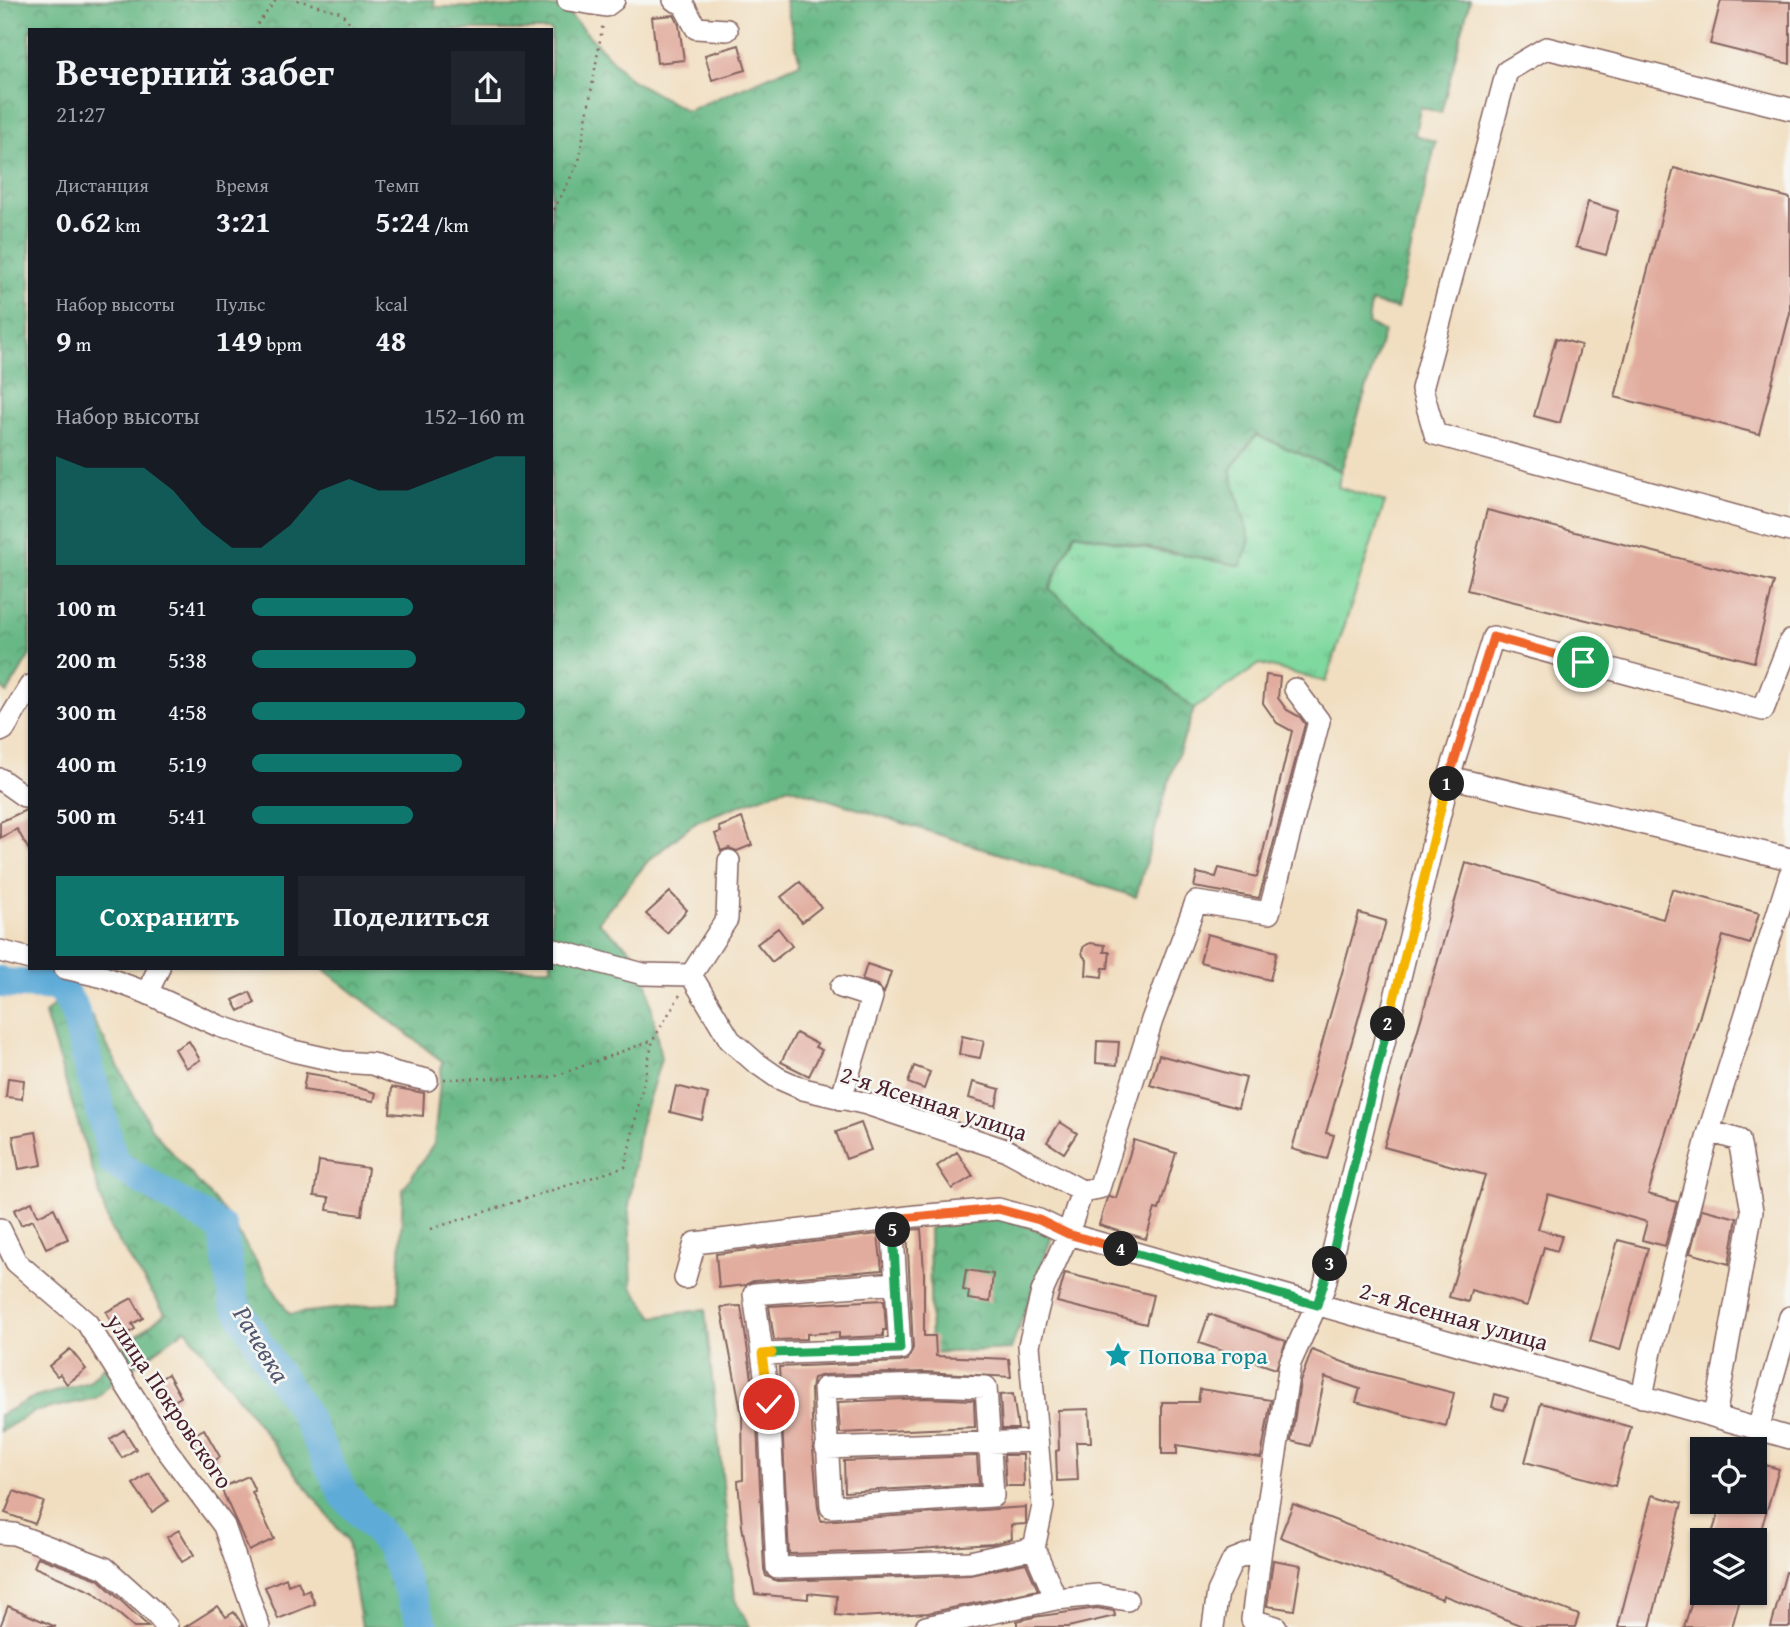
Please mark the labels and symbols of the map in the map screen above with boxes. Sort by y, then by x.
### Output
pin [1553,632,1613,692]
pin: 1 [1430,766,1464,802]
pin: 2 [1370,1006,1406,1042]
street label: 2-я Ясенная улица [836,1056,1033,1150]
pin: 5 [876,1212,910,1248]
pin: 4 [1104,1232,1138,1266]
pin: 3 [1312,1246,1348,1282]
street label: 2-я Ясенная улица [1356,1272,1553,1360]
water label: Рачевка [223,1297,300,1390]
street label: улица Покровского [98,1305,242,1496]
place label: Попова гора [1139,1338,1268,1373]
place icon: Попова гора [1103,1340,1133,1370]
pin [739,1374,799,1434]

